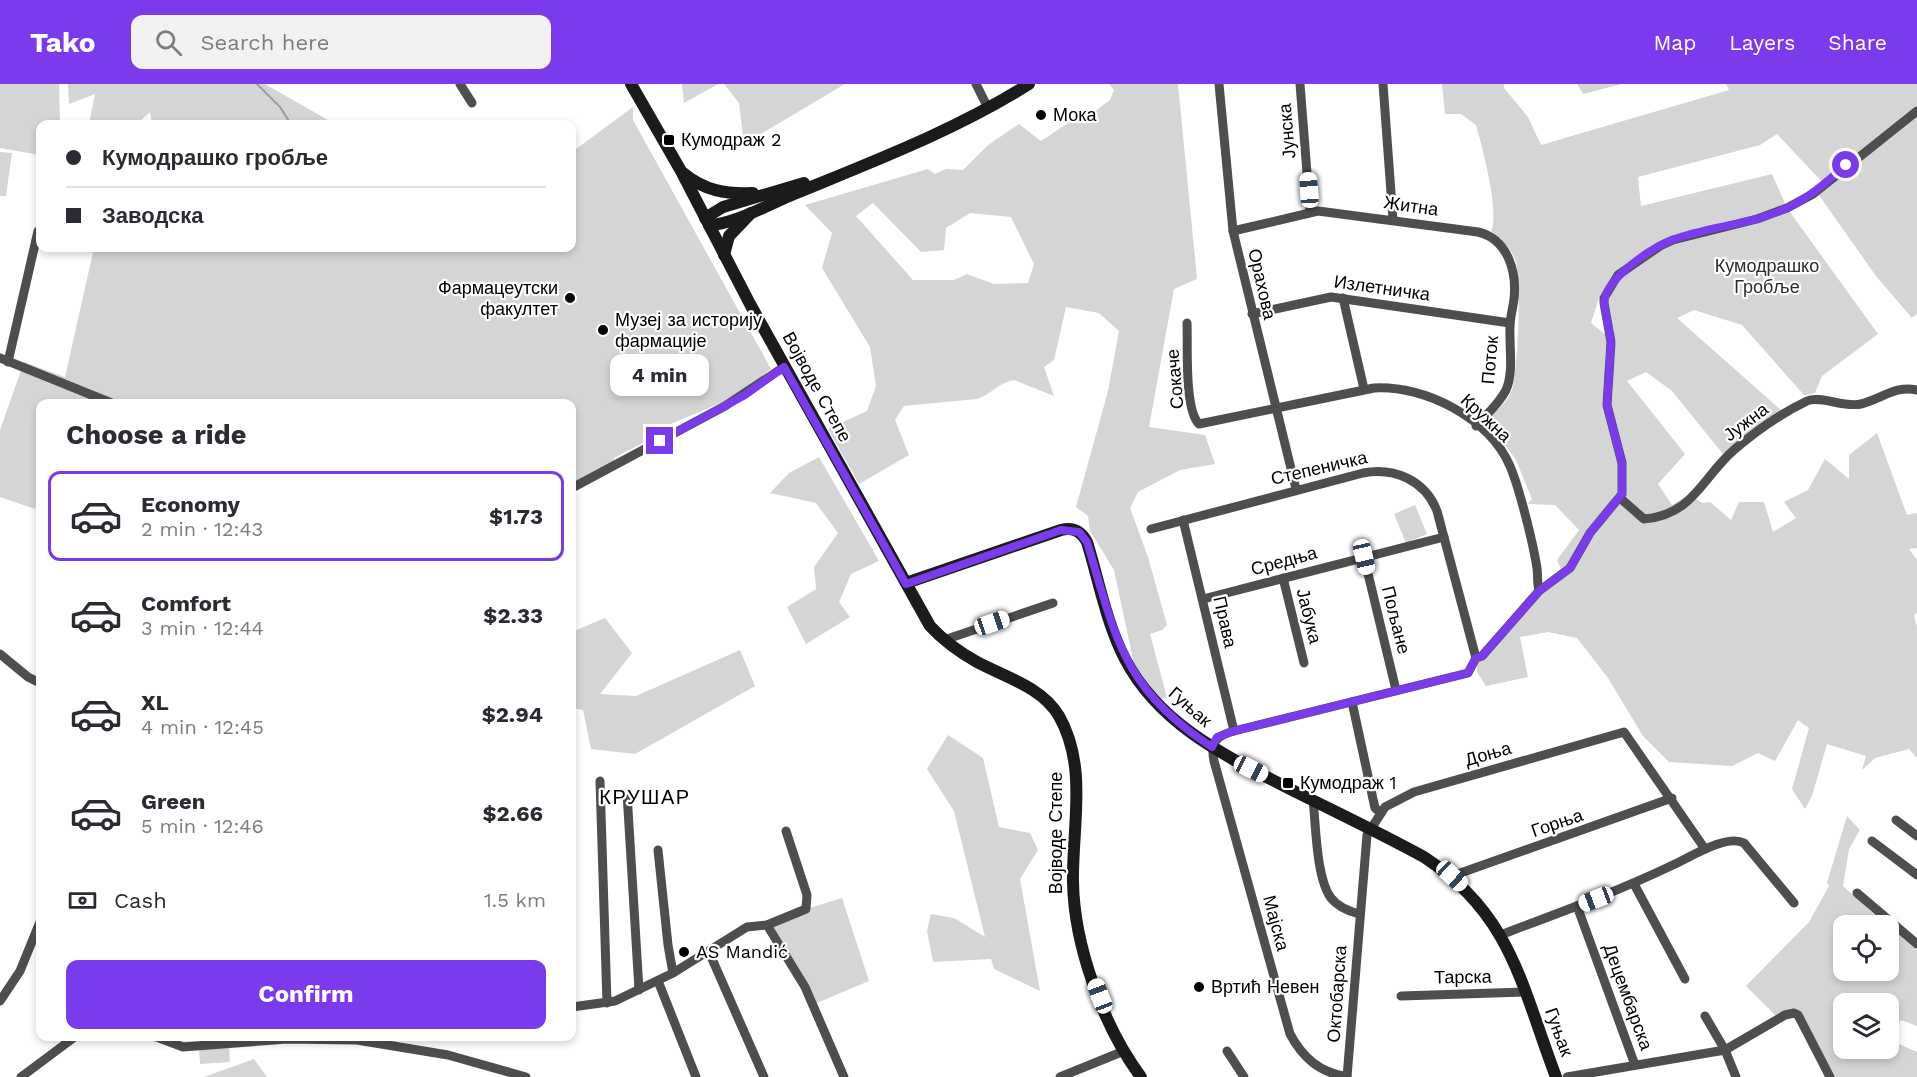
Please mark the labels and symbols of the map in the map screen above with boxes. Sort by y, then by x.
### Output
street label: Јунска [1274,102,1299,159]
place label: Мока [1053,104,1097,125]
marker: Мока [1034,108,1048,122]
place label: Кумодраж 2 [681,129,781,150]
marker: Кумодраж 2 [662,133,676,147]
route start [1832,151,1859,178]
car [1299,171,1319,209]
street label: Житна [1382,191,1441,220]
street label: Орахова [1244,246,1281,322]
park label: Кумодрашко Гробље [1715,255,1819,297]
street label: Излетничка [1333,270,1432,305]
place label: Фармацеутски факултет [438,277,558,319]
marker: Фармацеутски факултет [563,291,577,305]
place label: Музеј за историју фармације [615,309,762,351]
marker: Музеј за историју фармације [596,323,610,337]
street label: Војводе Степе [779,328,856,445]
street label: Поток [1477,335,1502,385]
street label: Сокаче [1161,348,1188,410]
callout: 4 min [610,354,710,396]
street label: Кружна [1457,389,1517,447]
street label: Јужна [1719,398,1773,445]
route end [646,427,673,454]
street label: Степеничка [1269,446,1370,489]
car [1351,537,1377,577]
street label: Средња [1248,541,1320,579]
street label: Пољане [1378,584,1415,656]
street label: Јабука [1292,586,1327,647]
street label: Права [1209,594,1242,651]
car [972,609,1012,637]
street label: Гуњак [1165,682,1216,731]
street label: Доња [1462,737,1514,770]
car [1231,753,1271,785]
street label: Војводе Степе [1045,772,1066,894]
place label: Кумодраж 1 [1300,772,1397,793]
marker: Кумодраж 1 [1281,776,1295,790]
district label: КРУШАР [599,785,691,809]
street label: Горња [1528,804,1586,841]
car [1433,857,1471,895]
car [1576,884,1616,914]
street label: Мајска [1259,893,1294,954]
place label: AS Mandić [696,941,788,962]
street label: Децембарска [1600,941,1658,1054]
street label: Октобарска [1323,944,1350,1043]
marker: AS Mandić [677,945,691,959]
street label: Тарска [1434,965,1493,988]
car [1085,976,1115,1016]
place label: Вртић Невен [1211,976,1319,997]
marker: Вртић Невен [1192,980,1206,994]
street label: Гуњак [1541,1005,1578,1059]

